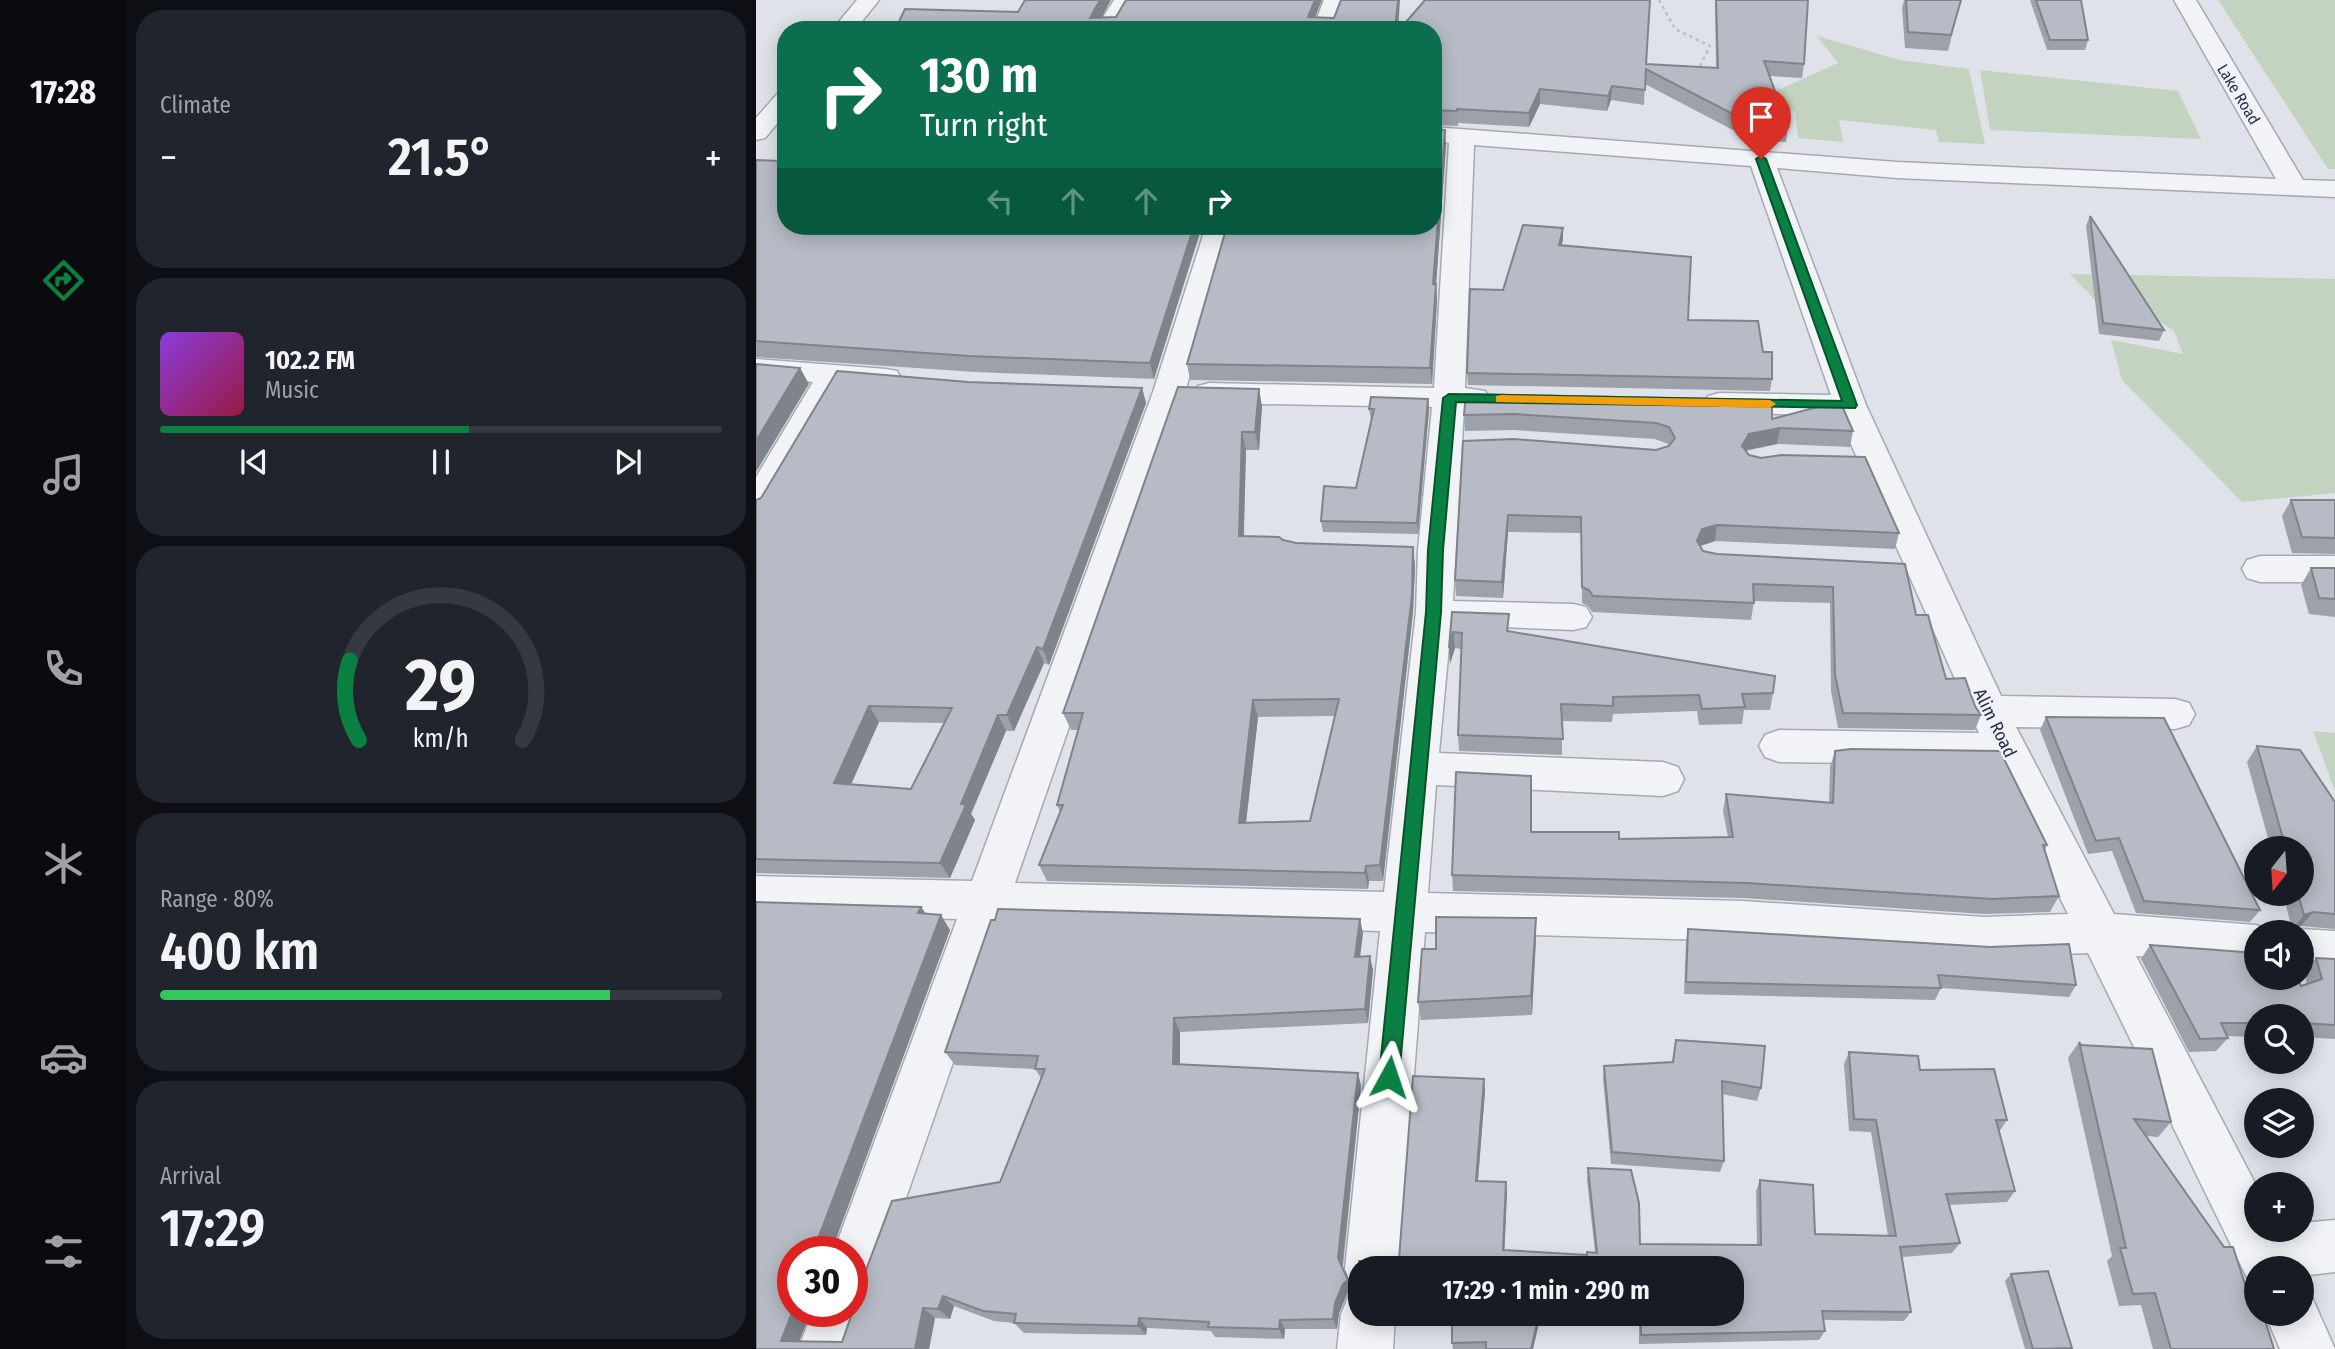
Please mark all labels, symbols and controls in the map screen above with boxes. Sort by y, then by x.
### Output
text: 130 m [920,46,1038,105]
icon: right [805,49,896,140]
street label: Lake Road [2213,61,2264,128]
text: 17:28 [30,73,96,111]
pin [1731,87,1791,159]
text: Climate [160,91,231,119]
icon: arrive [1742,98,1780,136]
text: Turn right [920,106,1047,144]
text: 21.5° [388,126,494,189]
text: − [160,135,177,181]
text: + [705,135,722,181]
icon: left [981,182,1019,220]
icon: ahead [1054,182,1092,220]
icon: ahead [1127,182,1165,220]
icon: right [1200,182,1238,220]
icon: directions [39,256,88,305]
text: 102.2 FM [265,345,355,376]
text: Music [265,376,319,404]
icon: previous [235,443,273,481]
icon: pause [422,443,460,481]
icon: next [609,443,647,481]
icon: music [39,450,88,499]
text: 29 [405,643,476,730]
icon: phone [39,644,88,693]
street label: Alim Road [1969,685,2021,761]
text: km/h [413,724,469,754]
north arrow [2244,836,2314,906]
map controls [2244,836,2314,1326]
icon: climate [39,839,88,888]
text: Range · 80% [160,885,274,913]
text: 400 km [160,920,319,983]
button: sound [2244,920,2314,990]
button: search [2244,1004,2314,1074]
icon: car [39,1033,88,1082]
position arrow [1352,1040,1426,1114]
button: layers [2244,1088,2314,1158]
text: Arrival [160,1162,221,1190]
button: + [2244,1172,2314,1242]
text: 17:29 [160,1197,265,1260]
icon: filters [39,1227,88,1276]
speed limit sign: 30 [777,1236,868,1327]
button: − [2244,1256,2314,1326]
text: 17:29 · 1 min · 290 m [1442,1275,1650,1306]

